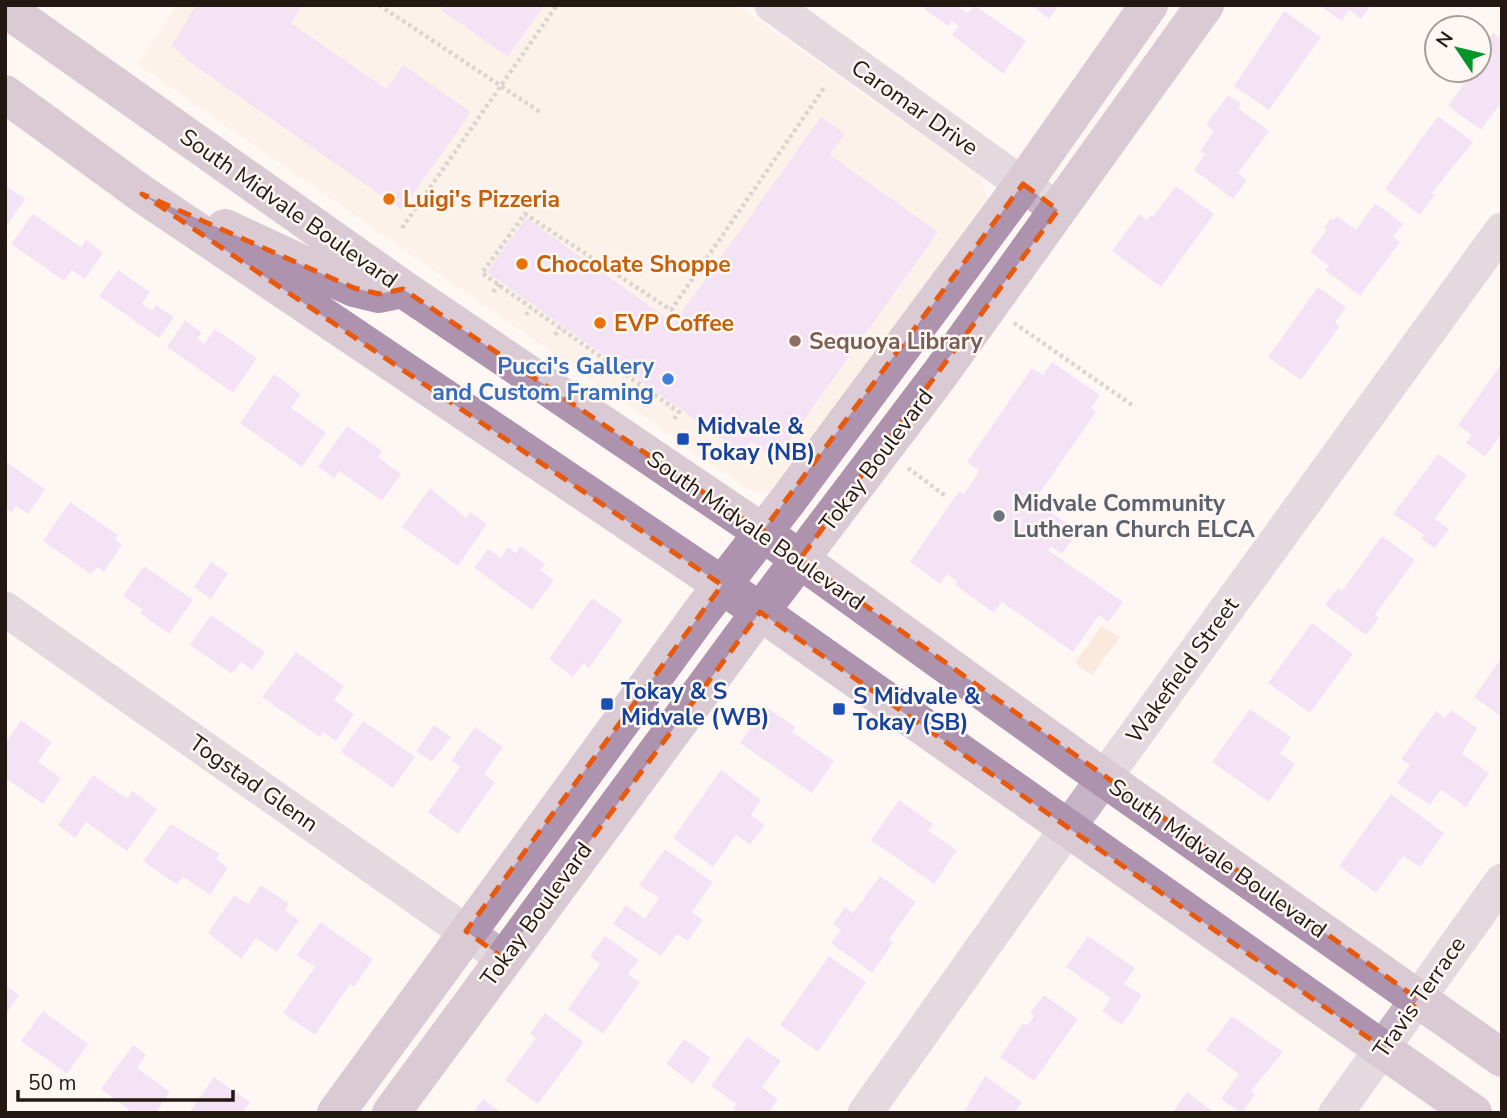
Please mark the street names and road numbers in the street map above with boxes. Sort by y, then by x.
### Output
street label: Caromar Drive [845,52,985,163]
street label: South Midvale Boulevard [174,121,404,295]
street label: Tokay Boulevard [812,383,940,538]
street label: South Midvale Boulevard [641,443,871,617]
street label: Wakefield Street [1119,590,1246,750]
street label: Togstad Glenn [183,728,324,839]
street label: South Midvale Boulevard [1103,771,1333,945]
street label: Tokay Boulevard [473,836,599,993]
street label: Travis Terrace [1366,930,1473,1064]

